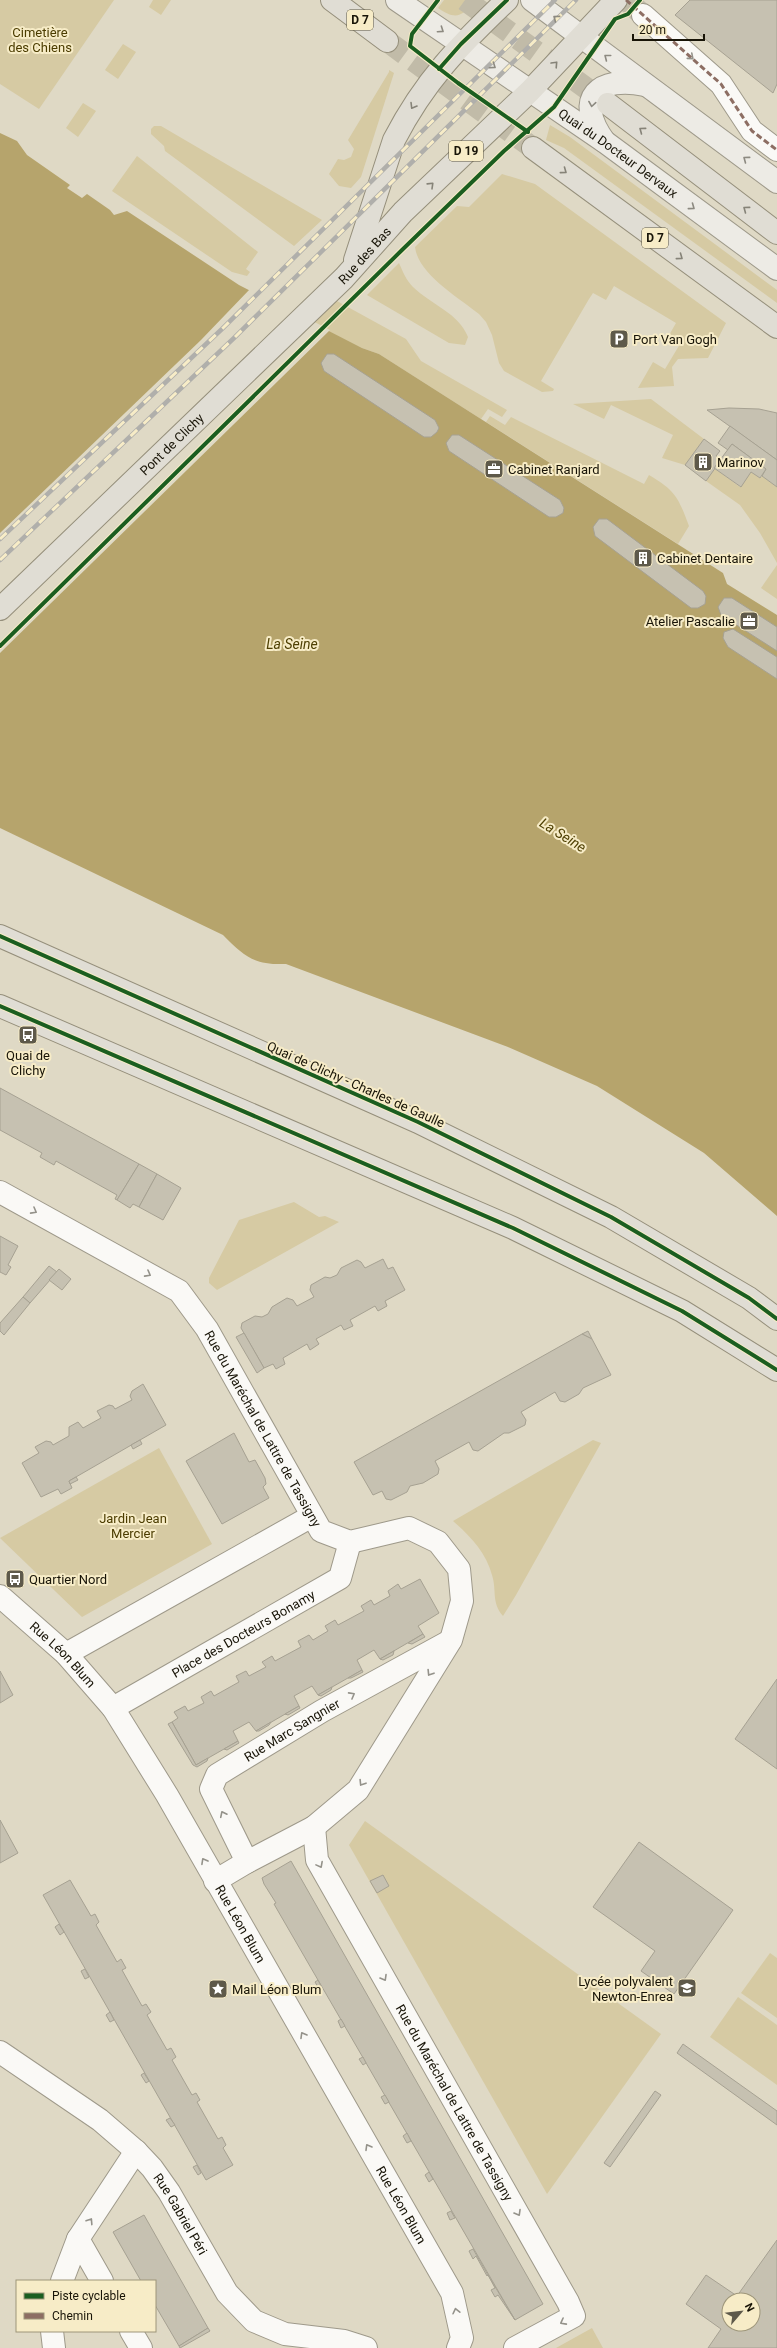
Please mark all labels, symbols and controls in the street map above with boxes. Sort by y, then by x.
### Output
road number: D 7 [347,10,373,30]
one-way arrow [554,16,561,23]
scale bar [633,16,704,42]
text: 20 m [639,23,666,37]
park label: Cimetière des Chiens [8,25,72,55]
one-way arrow [436,25,443,32]
one-way arrow [686,53,694,60]
one-way arrow [604,55,611,62]
one-way arrow [489,61,496,68]
one-way arrow [551,61,558,69]
one-way arrow [588,101,597,108]
one-way arrow [411,102,418,109]
street label: Quai du Docteur Dervaux [556,106,681,201]
one-way arrow [640,128,647,135]
road number: D 19 [449,141,483,161]
one-way arrow [743,157,750,164]
one-way arrow [560,167,567,174]
one-way arrow [426,182,434,190]
one-way arrow [688,202,695,209]
one-way arrow [743,206,750,214]
street label: Rue des Bas [335,224,394,287]
road number: D 7 [642,228,668,248]
one-way arrow [676,252,683,259]
parking icon: Port Van Gogh [608,328,630,350]
place label: Port Van Gogh [633,332,717,347]
street label: Pont de Clichy [137,410,207,478]
building icon: Marinov [692,451,714,473]
place label: Marinov [717,455,764,470]
office icon: Cabinet Ranjard [483,458,505,480]
place label: Cabinet Ranjard [508,462,600,477]
building icon: Cabinet Dentaire [632,547,654,569]
place label: Cabinet Dentaire [657,551,753,566]
office icon: Atelier Pascalie [738,610,760,632]
place label: Atelier Pascalie [646,614,735,629]
water label: La Seine [266,636,318,652]
water label: La Seine [537,815,589,855]
bus stop icon: Quai de Clichy [17,1024,39,1046]
street label: Quai de Clichy - Charles de Gaulle [265,1038,447,1131]
place label: Quai de Clichy [6,1048,50,1078]
one-way arrow [30,1207,37,1214]
one-way arrow [144,1269,151,1277]
street label: Rue du Maréchal de Lattre de Tassigny [201,1328,324,1530]
park label: Jardin Jean Mercier [99,1511,167,1541]
bus stop icon: Quartier Nord [4,1568,26,1590]
place label: Quartier Nord [29,1572,107,1587]
street label: Place des Docteurs Bonamy [169,1587,318,1681]
street label: Rue Léon Blum [27,1619,99,1691]
one-way arrow [428,1669,435,1676]
one-way arrow [348,1692,355,1699]
street label: Rue Marc Sangnier [241,1695,343,1765]
one-way arrow [359,1779,367,1786]
one-way arrow [220,1811,228,1818]
one-way arrow [201,1858,209,1865]
one-way arrow [316,1861,323,1869]
street label: Rue Léon Blum [212,1882,268,1965]
one-way arrow [380,1974,387,1982]
place label: Lycée polyvalent Newton-Enrea [578,1974,673,2004]
school or university icon: Lycée polyvalent Newton-Enrea [676,1977,698,1999]
place icon: Mail Léon Blum [207,1978,229,2000]
place label: Mail Léon Blum [232,1982,322,1997]
street label: Rue du Maréchal de Lattre de Tassigny [393,2002,516,2204]
one-way arrow [301,2031,308,2039]
one-way arrow [366,2144,373,2151]
street label: Rue Léon Blum [373,2164,429,2246]
street label: Rue Gabriel Péri [150,2171,210,2257]
one-way arrow [513,2209,520,2216]
one-way arrow [86,2218,93,2225]
legend [16,2280,156,2332]
text: Piste cyclable [52,2289,126,2303]
north arrow [721,2292,761,2332]
text: N [742,2301,757,2314]
one-way arrow [452,2307,460,2314]
text: Chemin [52,2309,93,2323]
one-way arrow [560,2317,567,2325]

